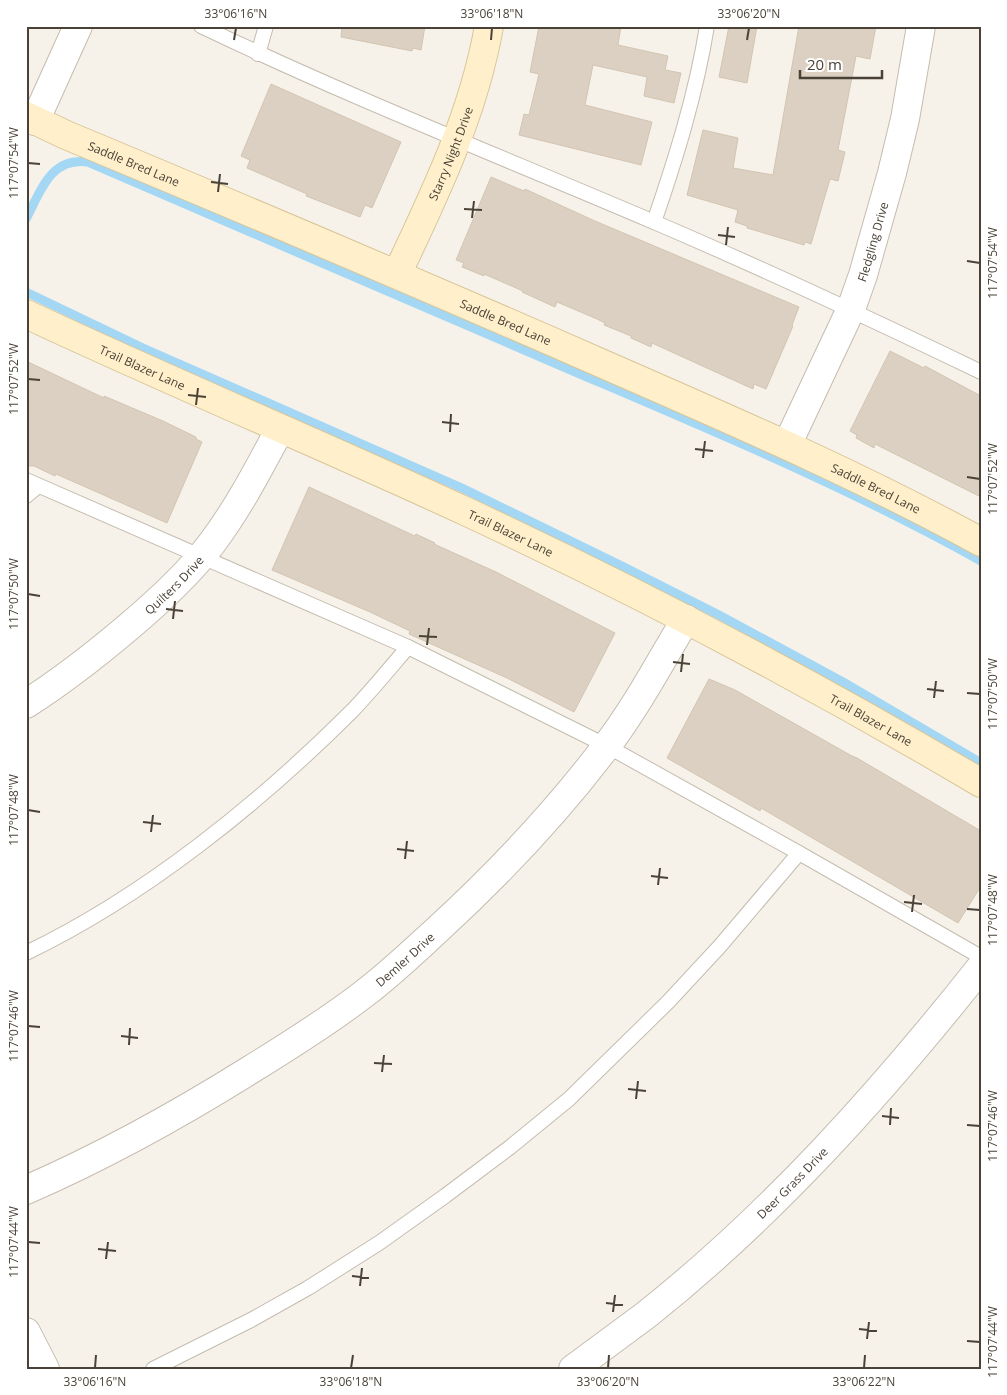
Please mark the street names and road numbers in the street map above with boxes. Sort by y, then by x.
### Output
street label: Starry Night Drive [424,104,476,203]
street label: Saddle Bred Lane [86,137,183,190]
street label: Fledgling Drive [853,200,892,284]
street label: Saddle Bred Lane [458,294,554,349]
street label: Trail Blazer Lane [97,340,188,394]
street label: Saddle Bred Lane [828,459,924,517]
street label: Trail Blazer Lane [466,505,556,560]
street label: Quilters Drive [140,552,207,618]
street label: Trail Blazer Lane [827,690,916,750]
street label: Demler Drive [372,928,438,990]
street label: Deer Grass Drive [753,1143,831,1222]

